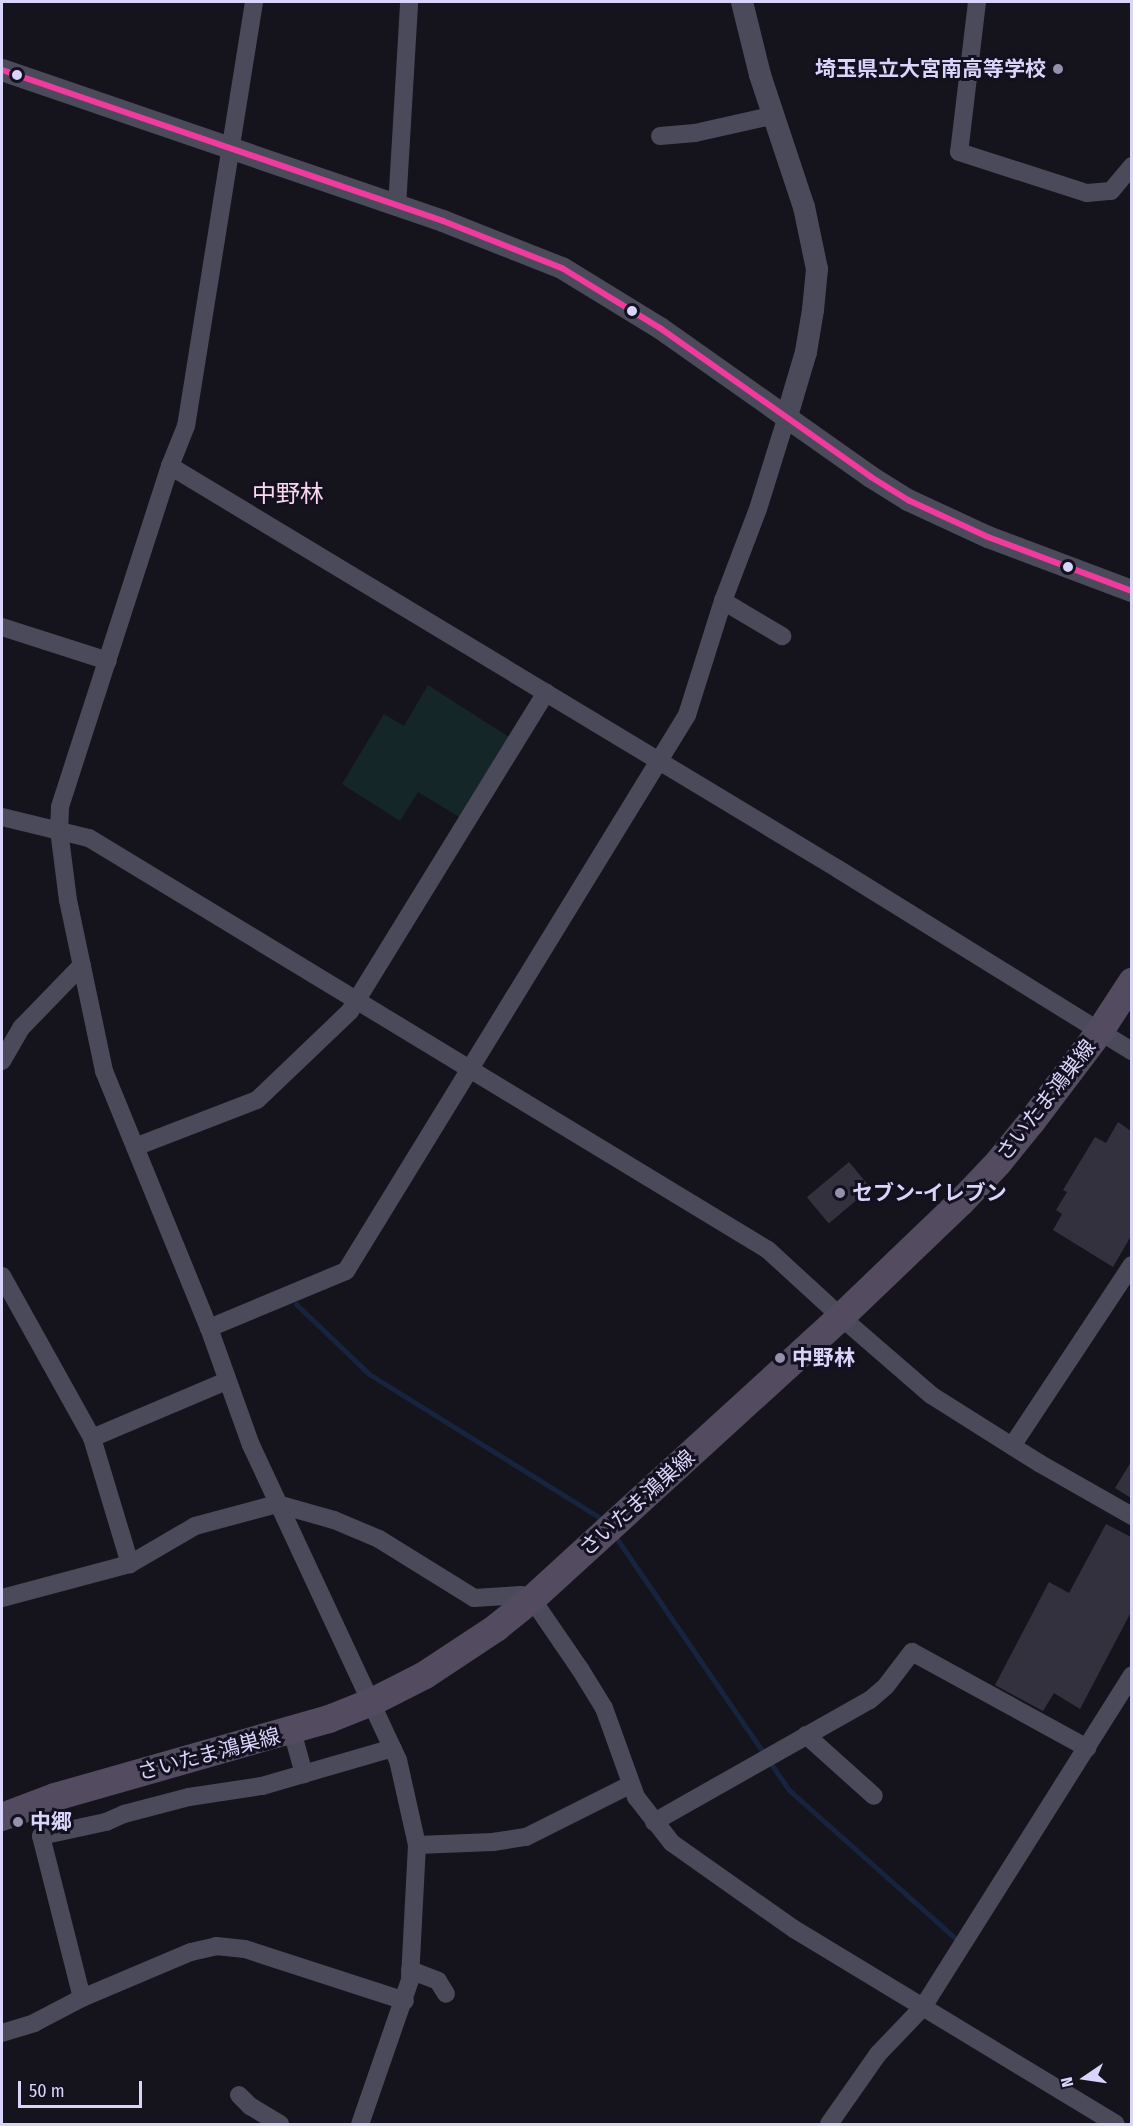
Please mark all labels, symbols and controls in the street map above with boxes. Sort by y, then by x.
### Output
place label: 埼玉県立大宮南高等学校 [815,56,1046,82]
marker: 埼玉県立大宮南高等学校 [1051,62,1065,76]
unlabelled marker [11,69,23,81]
unlabelled marker [626,305,638,317]
district label: 中野林 [252,481,324,509]
unlabelled marker [1062,561,1074,573]
street label: さいたま鴻巣線 [991,1034,1101,1166]
place label: セブン-イレブン [852,1180,1007,1206]
marker: セブン-イレブン [833,1186,847,1200]
place label: 中野林 [792,1345,855,1371]
marker: 中野林 [773,1351,787,1365]
street label: さいたま鴻巣線 [574,1444,700,1562]
street label: さいたま鴻巣線 [135,1723,283,1785]
place label: 中郷 [30,1809,72,1835]
marker: 中郷 [11,1815,25,1829]
north arrow [1055,2048,1115,2108]
scale bar [21,2069,146,2107]
text: N [1057,2075,1077,2089]
text: 50 m [29,2080,65,2102]

